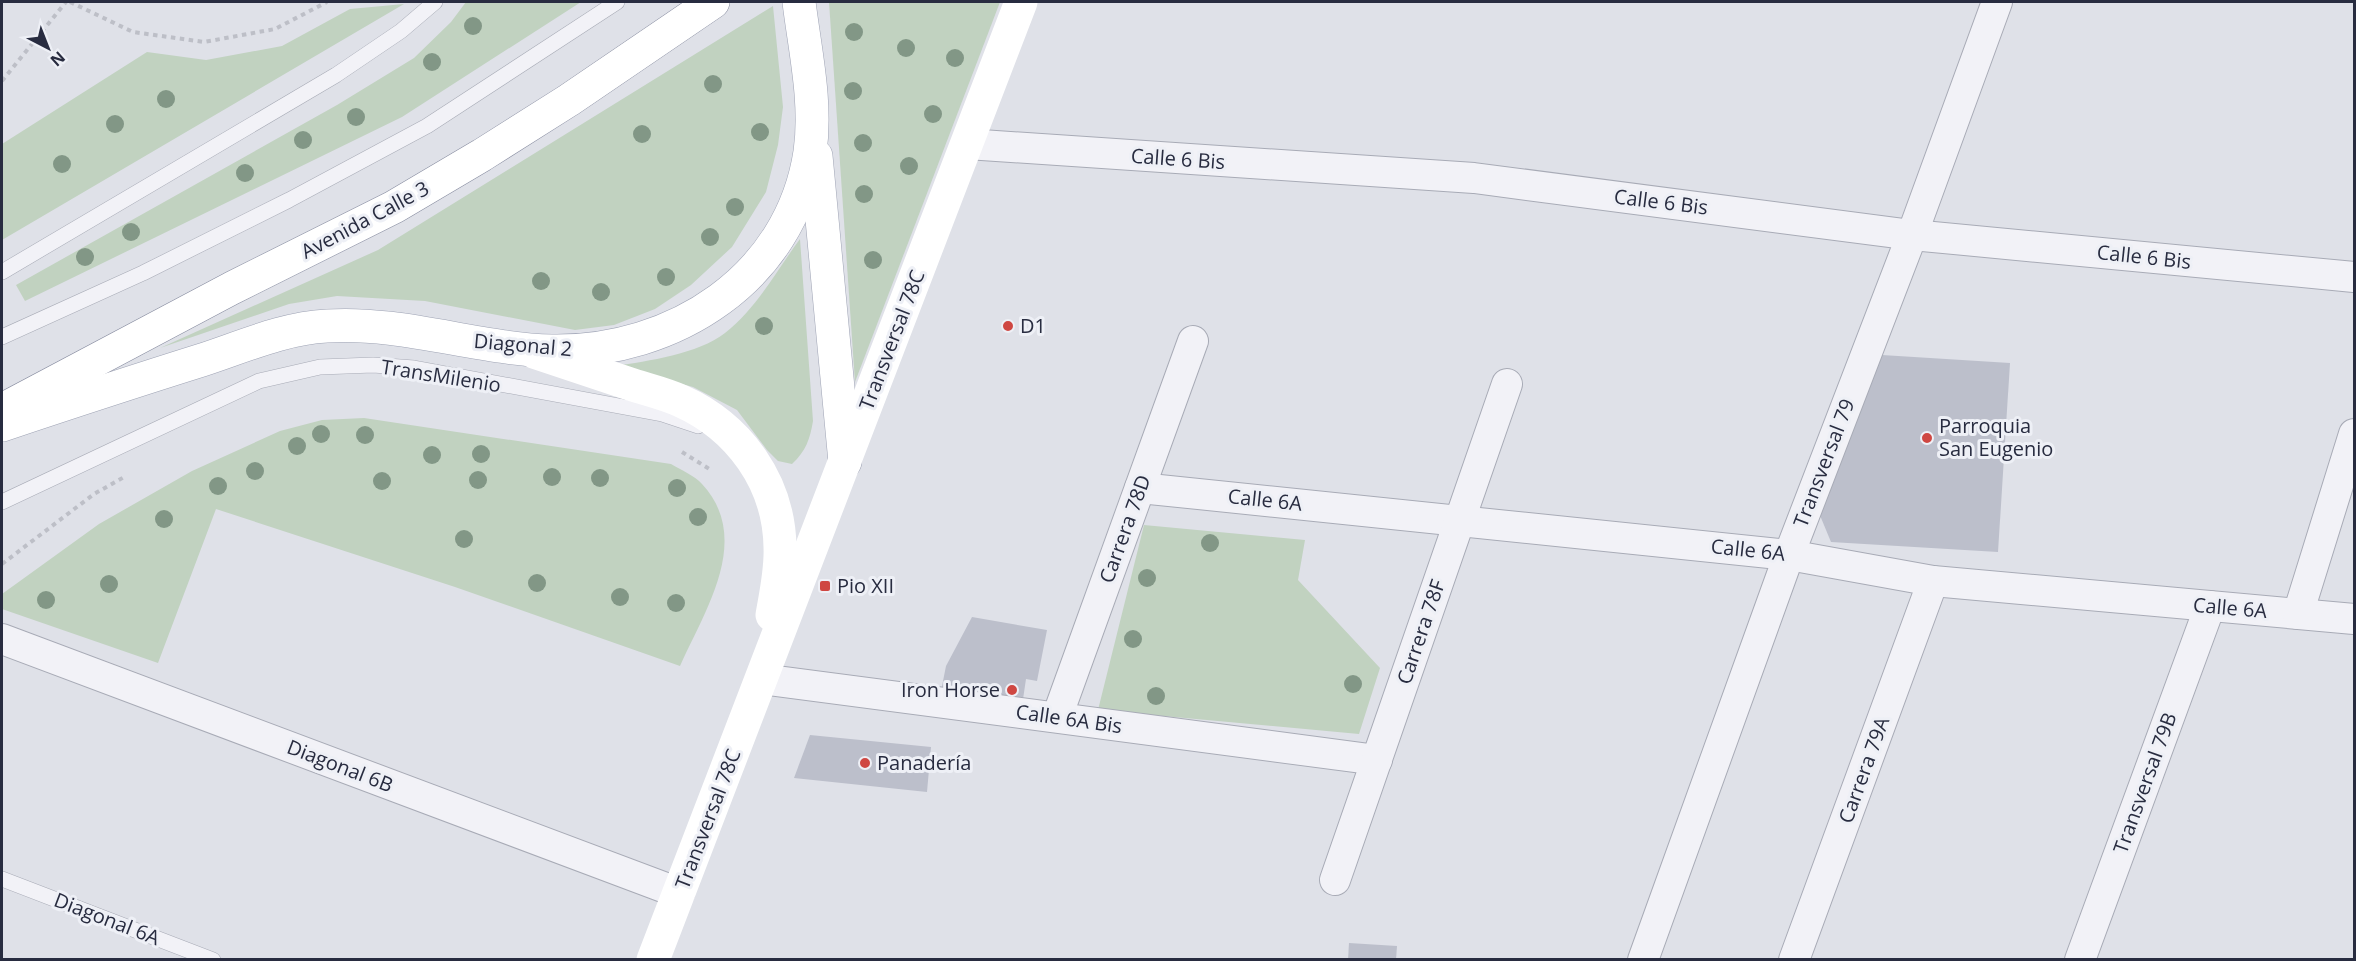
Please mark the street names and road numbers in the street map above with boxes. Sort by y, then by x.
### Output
street label: Calle 6 Bis [1130,142,1226,175]
street label: Avenida Calle 3 [296,174,434,265]
street label: Calle 6 Bis [1613,182,1710,221]
street label: Calle 6 Bis [2096,238,2192,275]
street label: Transversal 78C [852,266,931,414]
street label: Diagonal 2 [473,327,573,362]
street label: TransMilenio [379,353,503,398]
street label: Transversal 79 [1787,395,1860,531]
street label: Carrera 78D [1092,471,1157,587]
street label: Calle 6A [1227,482,1304,517]
street label: Calle 6A [1710,532,1787,567]
street label: Carrera 78F [1390,576,1451,688]
street label: Calle 6A [2192,591,2269,624]
street label: Calle 6A Bis [1014,698,1124,739]
street label: Transversal 79B [2107,709,2183,857]
street label: Carrera 79A [1832,713,1895,827]
street label: Diagonal 6B [283,733,397,798]
street label: Transversal 78C [668,745,747,893]
street label: Diagonal 6A [50,886,164,951]

